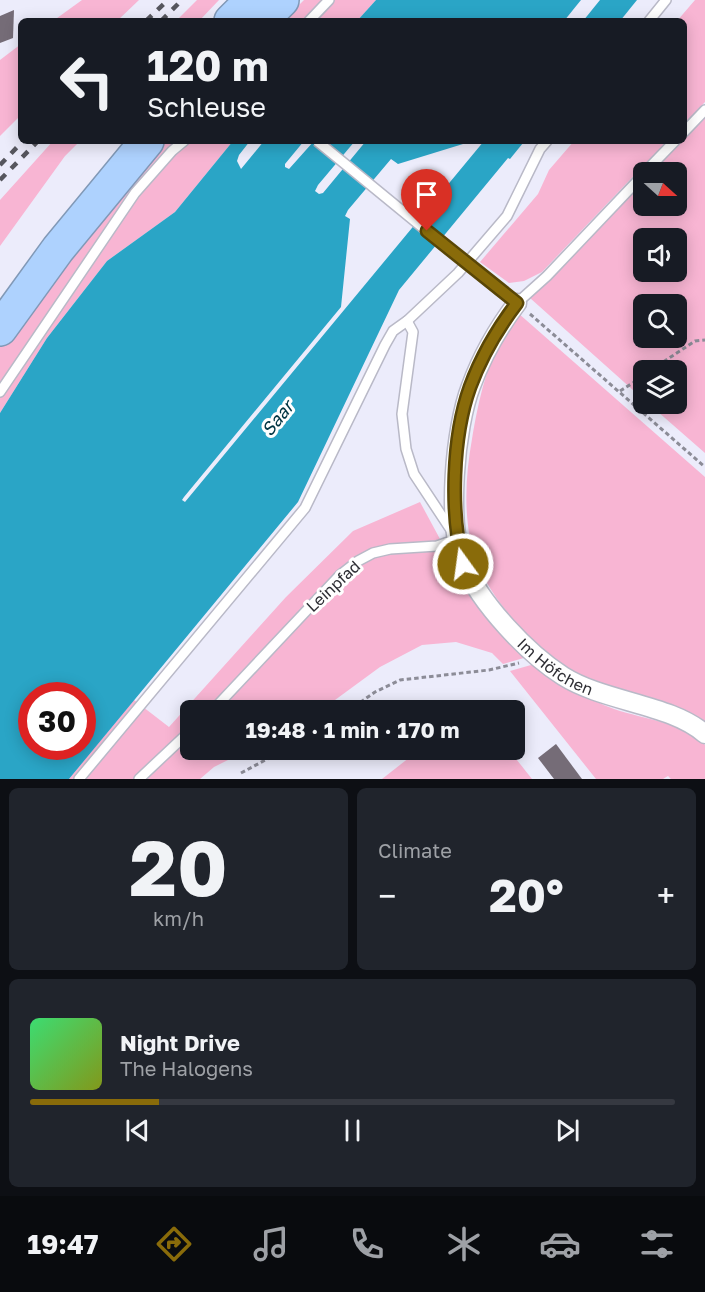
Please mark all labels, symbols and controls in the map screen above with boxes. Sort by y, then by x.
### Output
text: 120 m [147,40,269,90]
icon: left [48,42,126,120]
text: Schleuse [147,91,266,123]
north arrow [633,162,687,216]
map controls [633,162,687,414]
pin [401,169,452,231]
icon: arrive [410,178,443,211]
button: sound [633,228,687,282]
button: search [633,294,687,348]
button: layers [633,360,687,414]
water label: Saar [256,394,300,440]
position arrow [431,532,495,596]
street label: Leinpfad [302,556,364,616]
street label: Im Höfchen [513,634,596,699]
speed limit sign: 30 [18,682,96,760]
text: 19:48 · 1 min · 170 m [245,716,460,743]
text: 20 [129,820,228,913]
text: Climate [378,838,452,862]
text: 20° [489,868,564,922]
text: − [378,876,396,915]
text: + [657,876,675,915]
text: km/h [153,906,204,930]
text: Night Drive [120,1029,240,1056]
text: The Halogens [120,1056,253,1080]
icon: previous [121,1114,154,1147]
icon: pause [336,1114,369,1147]
icon: next [551,1114,584,1147]
icon: directions [153,1223,195,1265]
icon: music [250,1223,292,1265]
icon: phone [346,1223,388,1265]
icon: climate [443,1223,485,1265]
icon: car [539,1223,581,1265]
icon: filters [636,1223,678,1265]
text: 19:47 [27,1228,99,1260]

